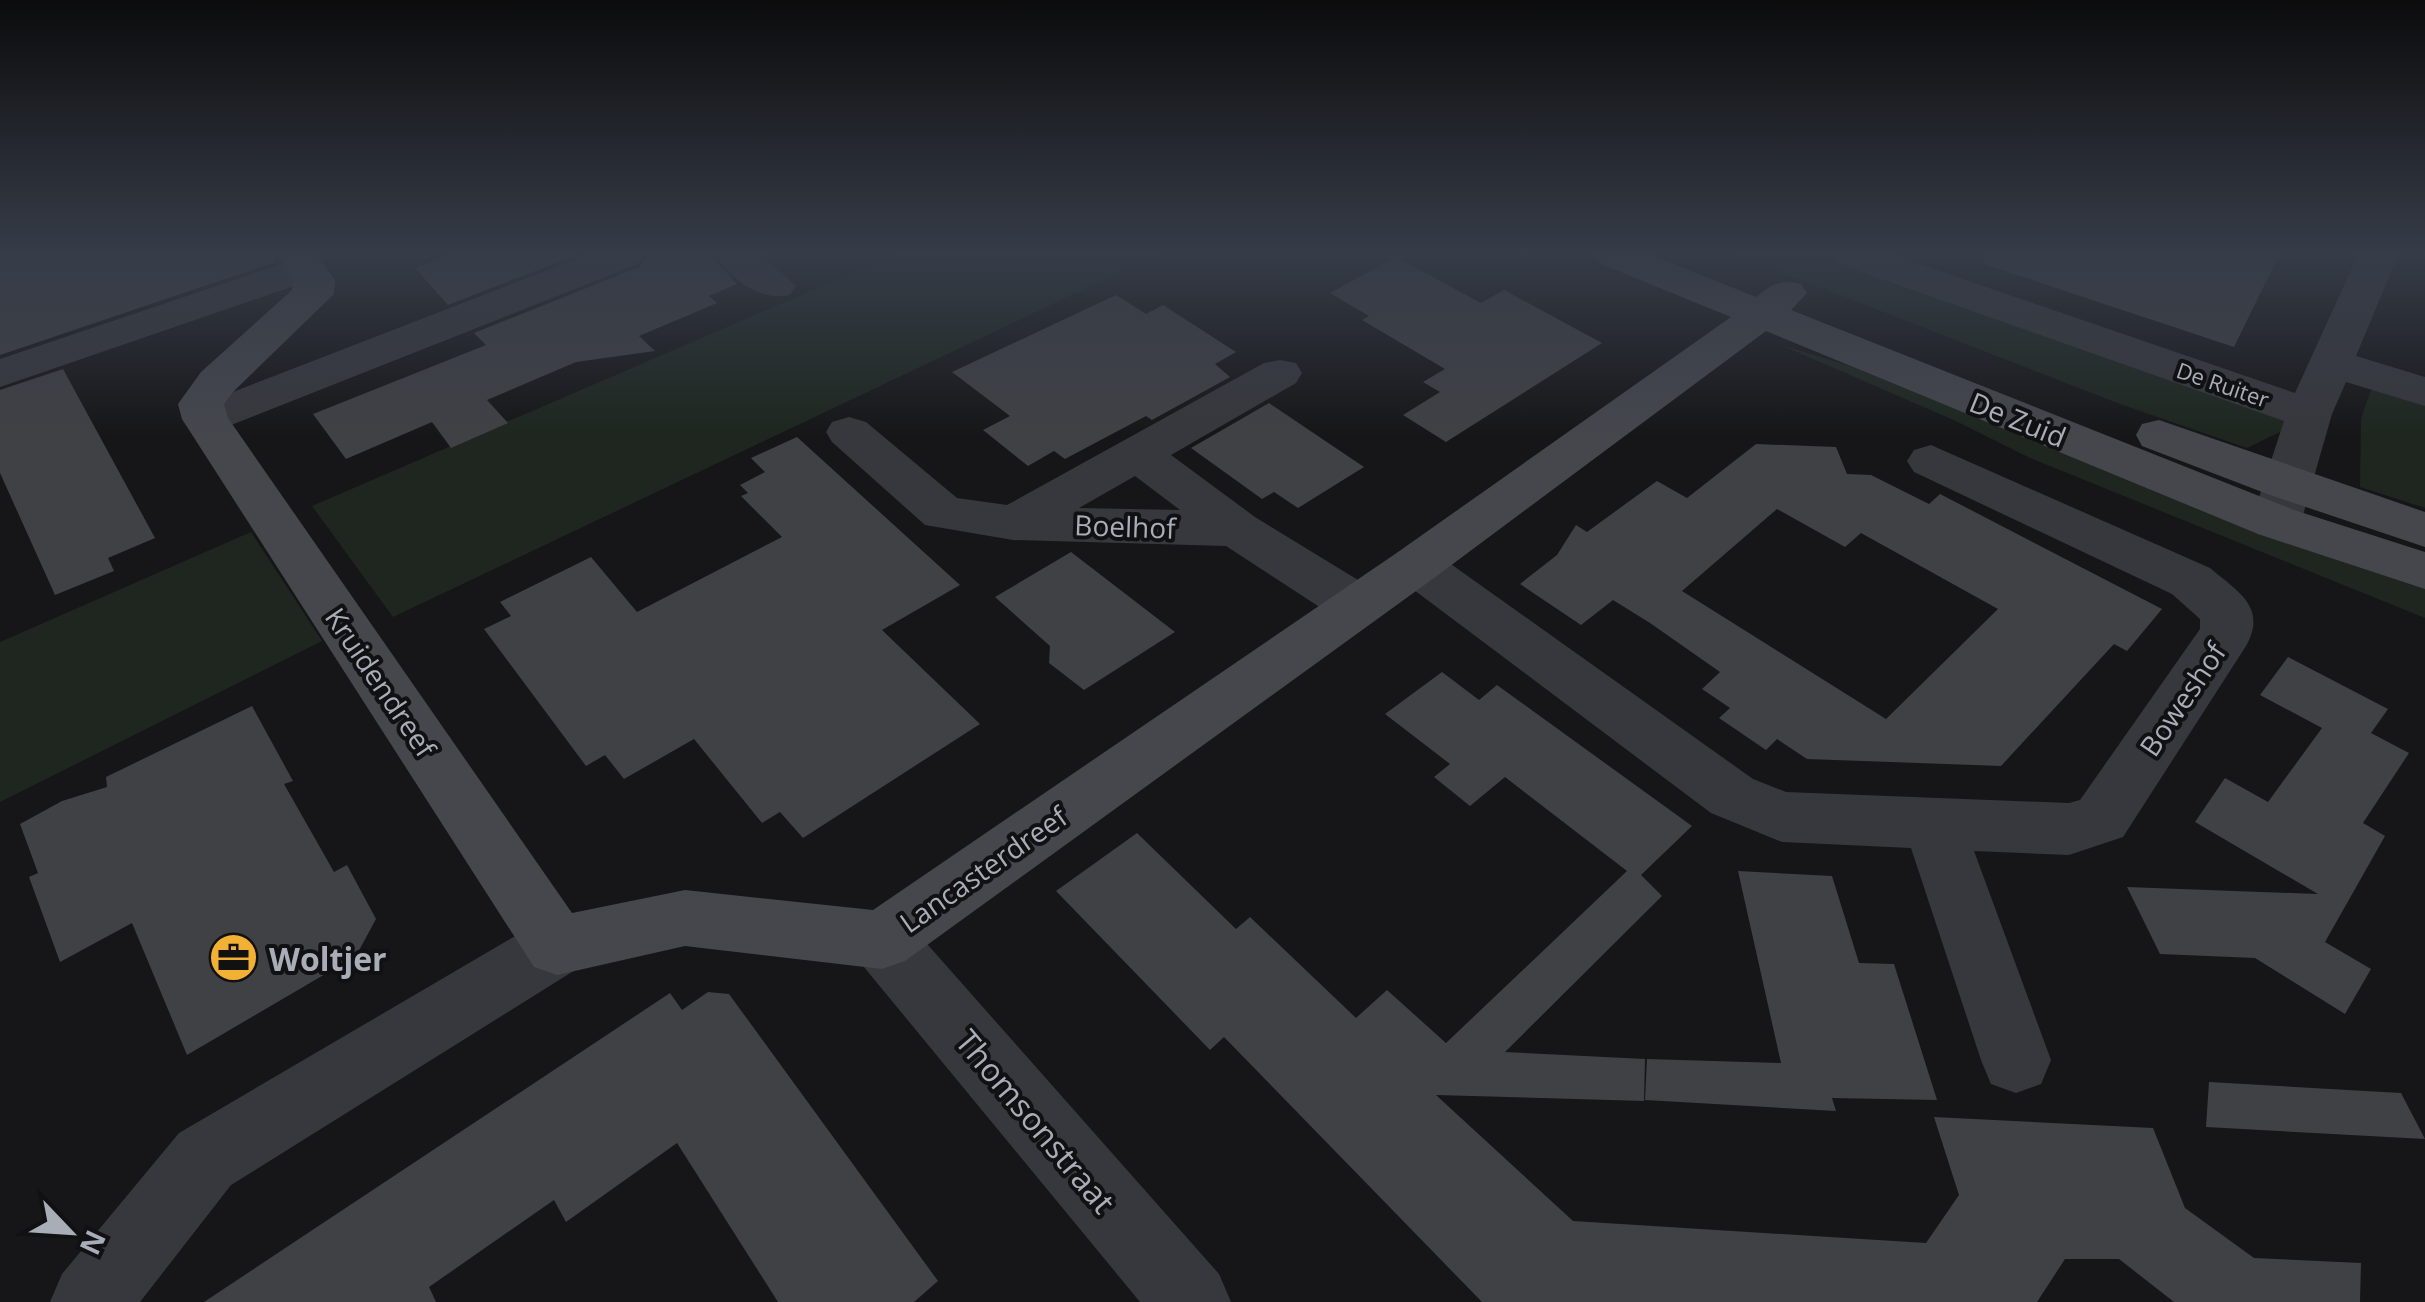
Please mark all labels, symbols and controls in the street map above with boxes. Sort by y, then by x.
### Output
street label: De Ruiter [2173,354,2273,414]
street label: De Zuid [1964,383,2072,455]
street label: Boelhof [1074,505,1178,547]
street label: Kruidendreef [317,600,446,765]
street label: Boweshof [2130,634,2235,763]
street label: Lancasterdreef [892,796,1076,941]
office icon: Woltjer [208,932,260,984]
place label: Woltjer [269,937,387,980]
street label: Thomsonstraat [947,1020,1125,1222]
north arrow [20,1182,120,1282]
text: N [72,1225,116,1261]

